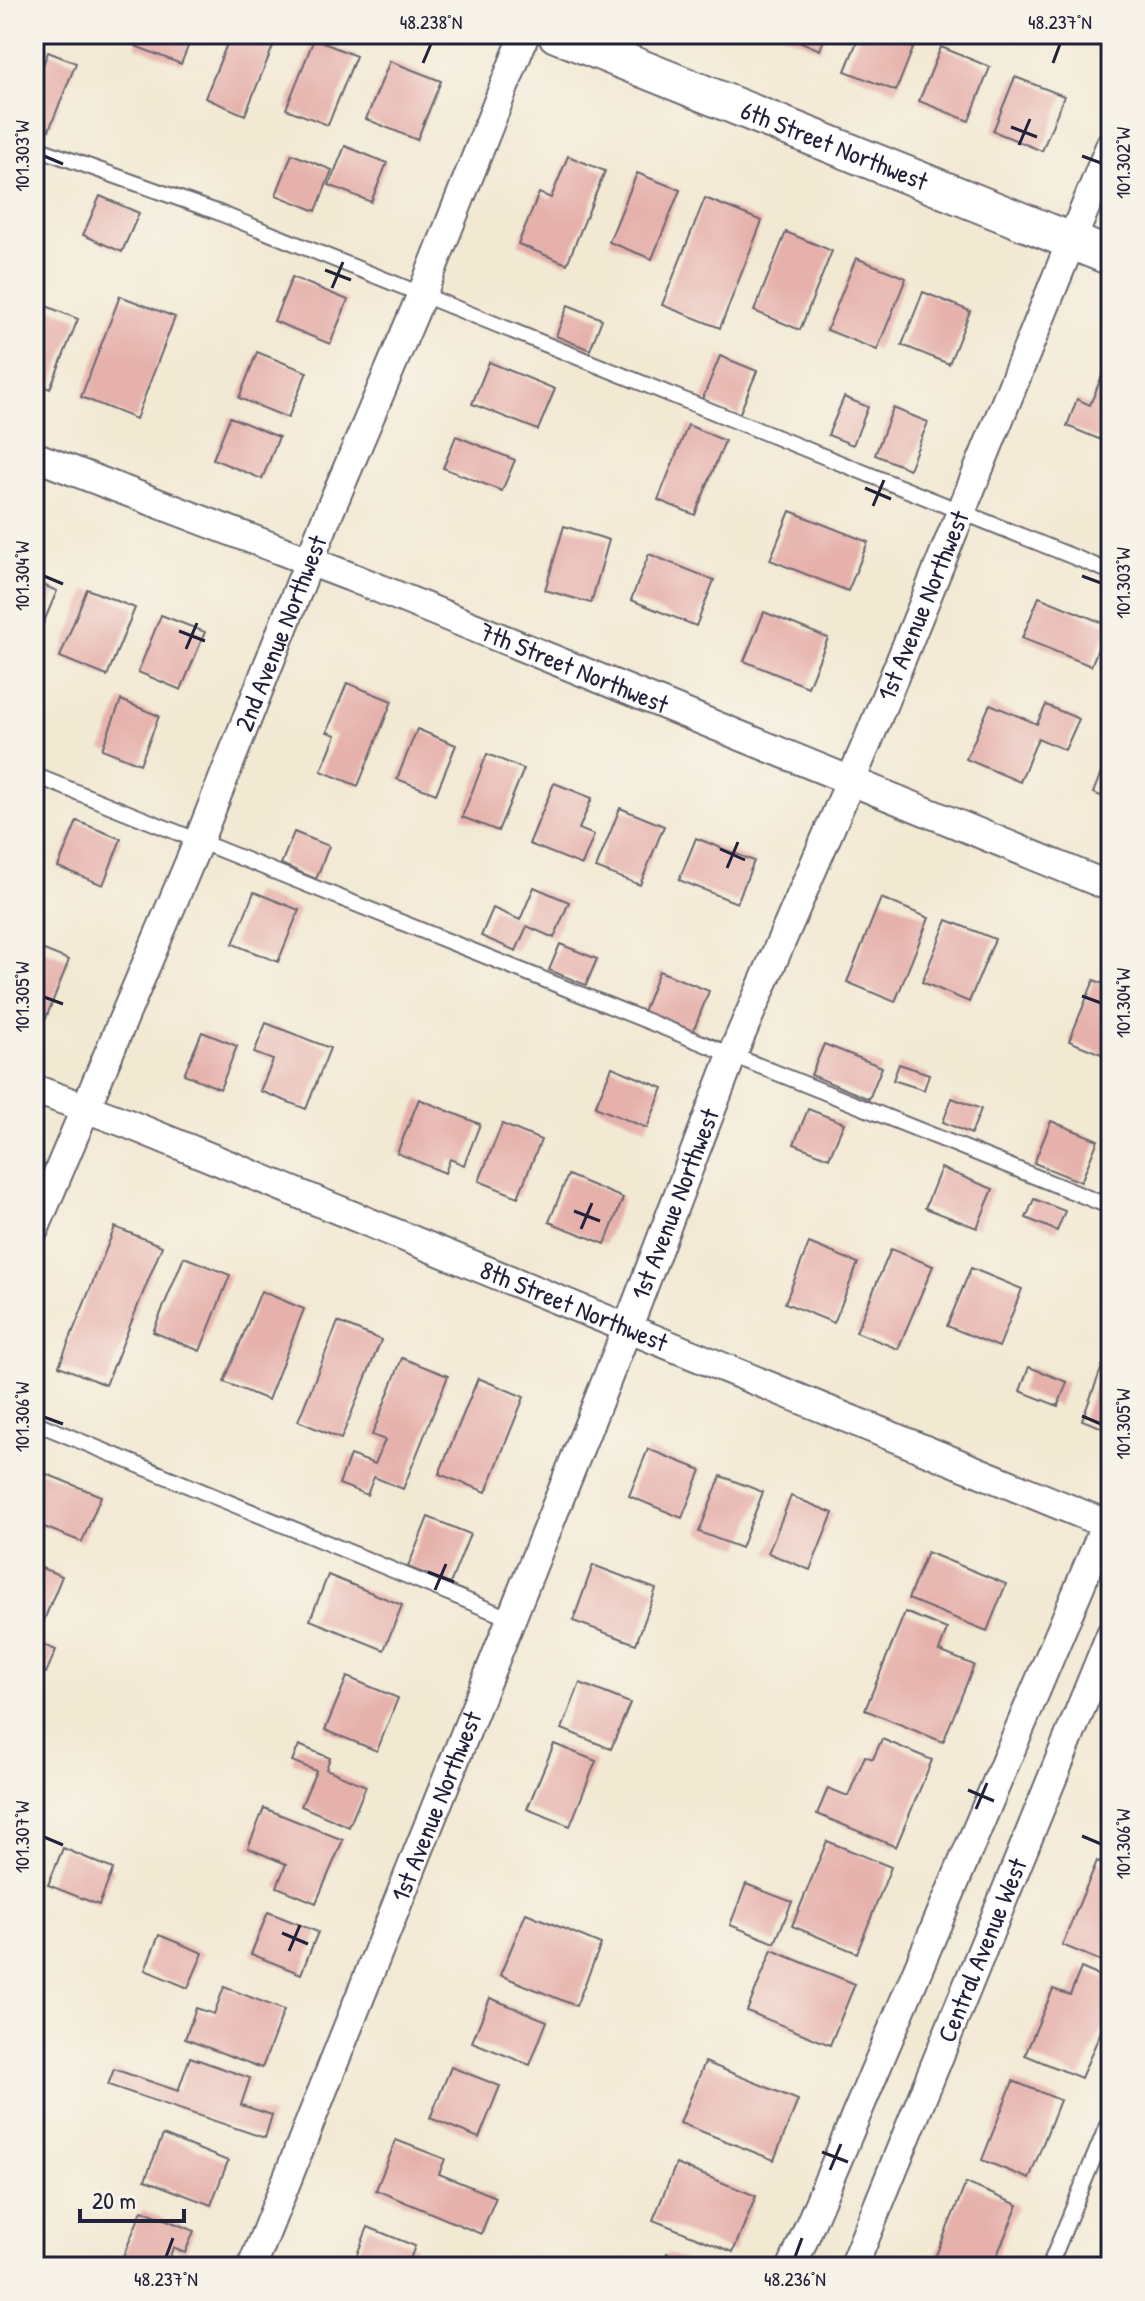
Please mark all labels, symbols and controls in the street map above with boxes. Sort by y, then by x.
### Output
text: 48.238°N [400,8,462,35]
text: 48.237°N [1028,8,1092,35]
street label: 6th Street Northwest [736,92,934,199]
text: 101.303°W [8,120,35,192]
text: 101.302°W [1109,126,1136,199]
street label: 1st Avenue Northwest [868,504,977,705]
street label: 2nd Avenue Northwest [226,529,335,736]
text: 101.304°W [8,540,35,611]
text: 101.303°W [1109,547,1136,619]
street label: 7th Street Northwest [474,613,675,722]
text: 101.305°W [8,961,35,1033]
text: 101.304°W [1109,967,1136,1038]
street label: 1st Avenue Northwest [622,1102,727,1304]
street label: 8th Street Northwest [475,1252,674,1360]
text: 101.306°W [8,1381,35,1452]
text: 101.305°W [1109,1388,1136,1460]
street label: 1st Avenue Northwest [382,1705,490,1907]
text: 101.307°W [8,1800,35,1873]
text: 101.306°W [1109,1808,1136,1879]
street label: Central Avenue West [928,1852,1035,2047]
scale bar [80,2173,184,2223]
text: 20 m [92,2184,136,2216]
text: 48.237°N [134,2265,198,2292]
text: 48.236°N [764,2265,826,2292]

